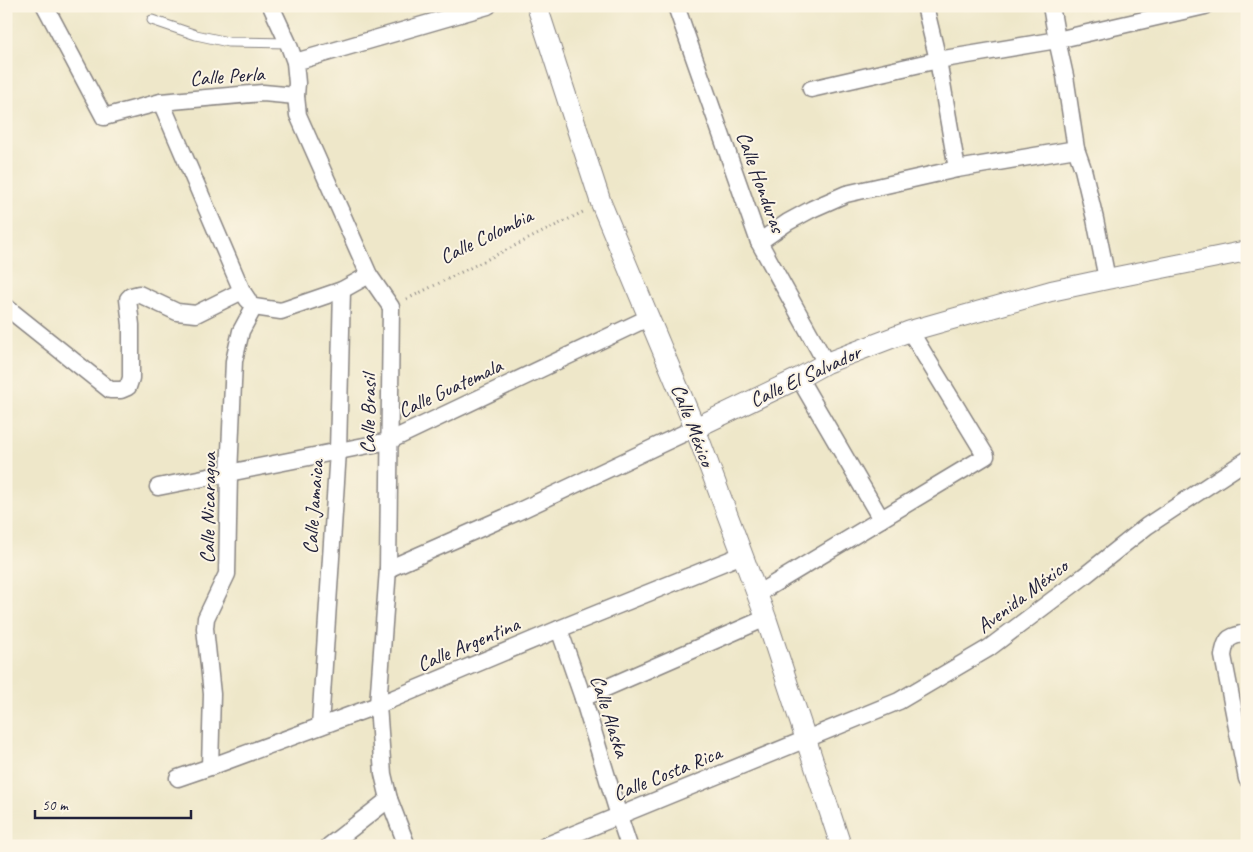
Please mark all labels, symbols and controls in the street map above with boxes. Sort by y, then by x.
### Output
street label: Calle Perla [189,60,267,92]
street label: Calle Honduras [731,128,792,238]
street label: Calle Colombia [435,201,539,270]
street label: Calle El Salvador [745,338,867,413]
street label: Calle Guatemala [394,352,508,424]
street label: Calle Brasil [354,371,382,454]
street label: Calle México [665,380,722,472]
street label: Calle Nicaragua [194,450,222,564]
street label: Calle Jamaica [297,457,329,555]
street label: Avenida México [971,552,1075,639]
street label: Calle Argentina [413,610,525,677]
street label: Calle Alaska [585,672,636,762]
street label: Calle Costa Rica [609,739,727,806]
scale bar [35,787,191,819]
text: 50 m [42,796,69,815]

